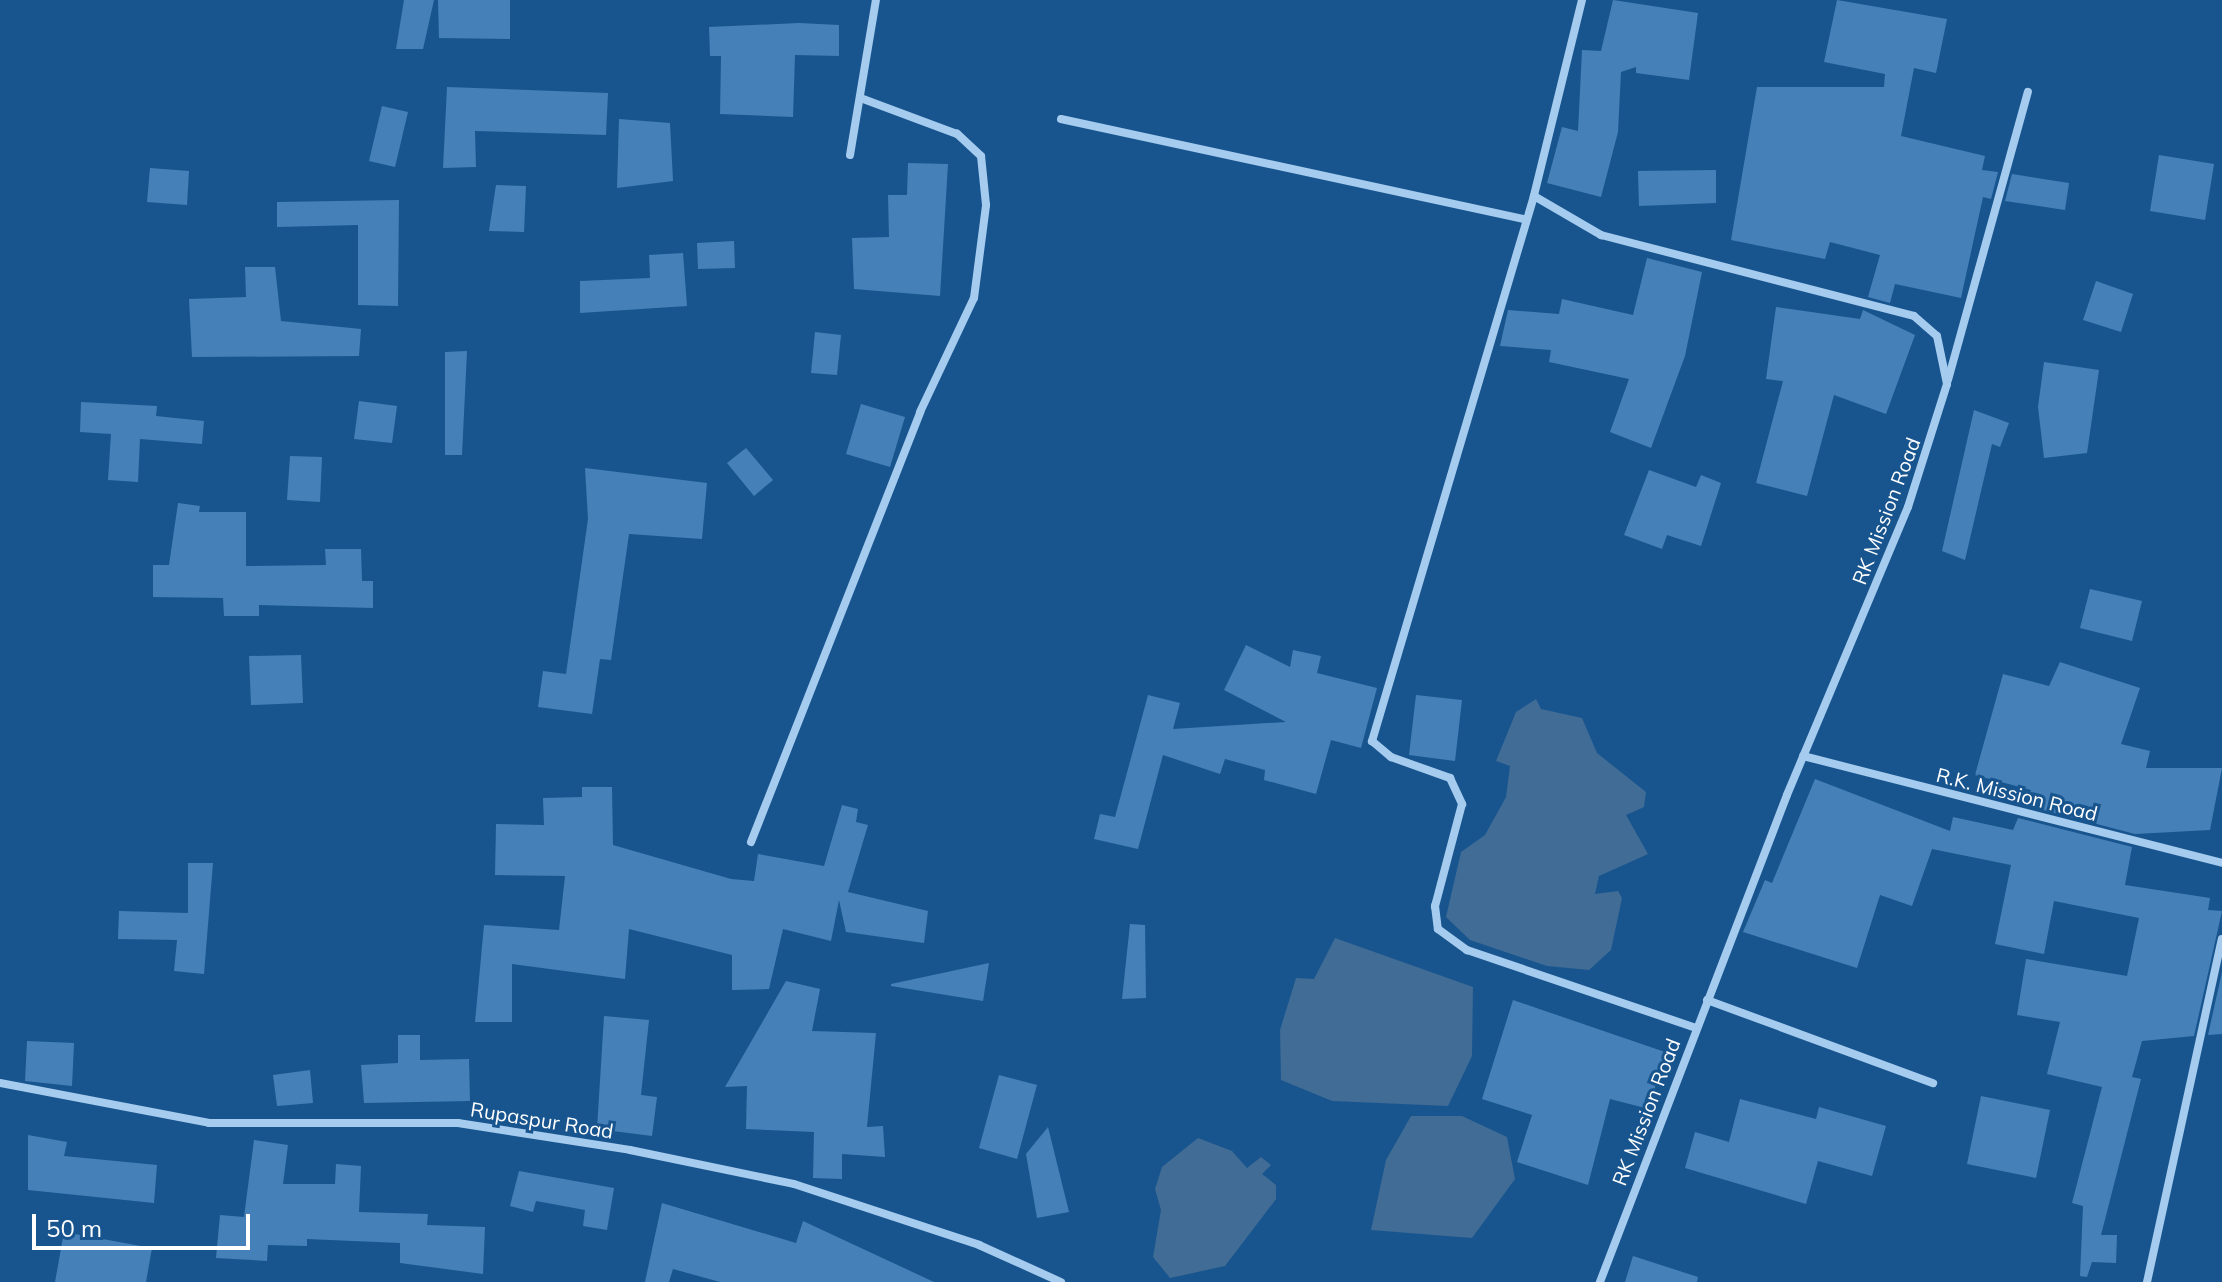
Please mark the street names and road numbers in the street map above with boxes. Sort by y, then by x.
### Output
street label: RK Mission Road [1847,434,1925,588]
street label: R.K. Mission Road [1934,762,2100,826]
street label: RK Mission Road [1607,1035,1685,1189]
street label: Rupaspur Road [469,1097,615,1143]

